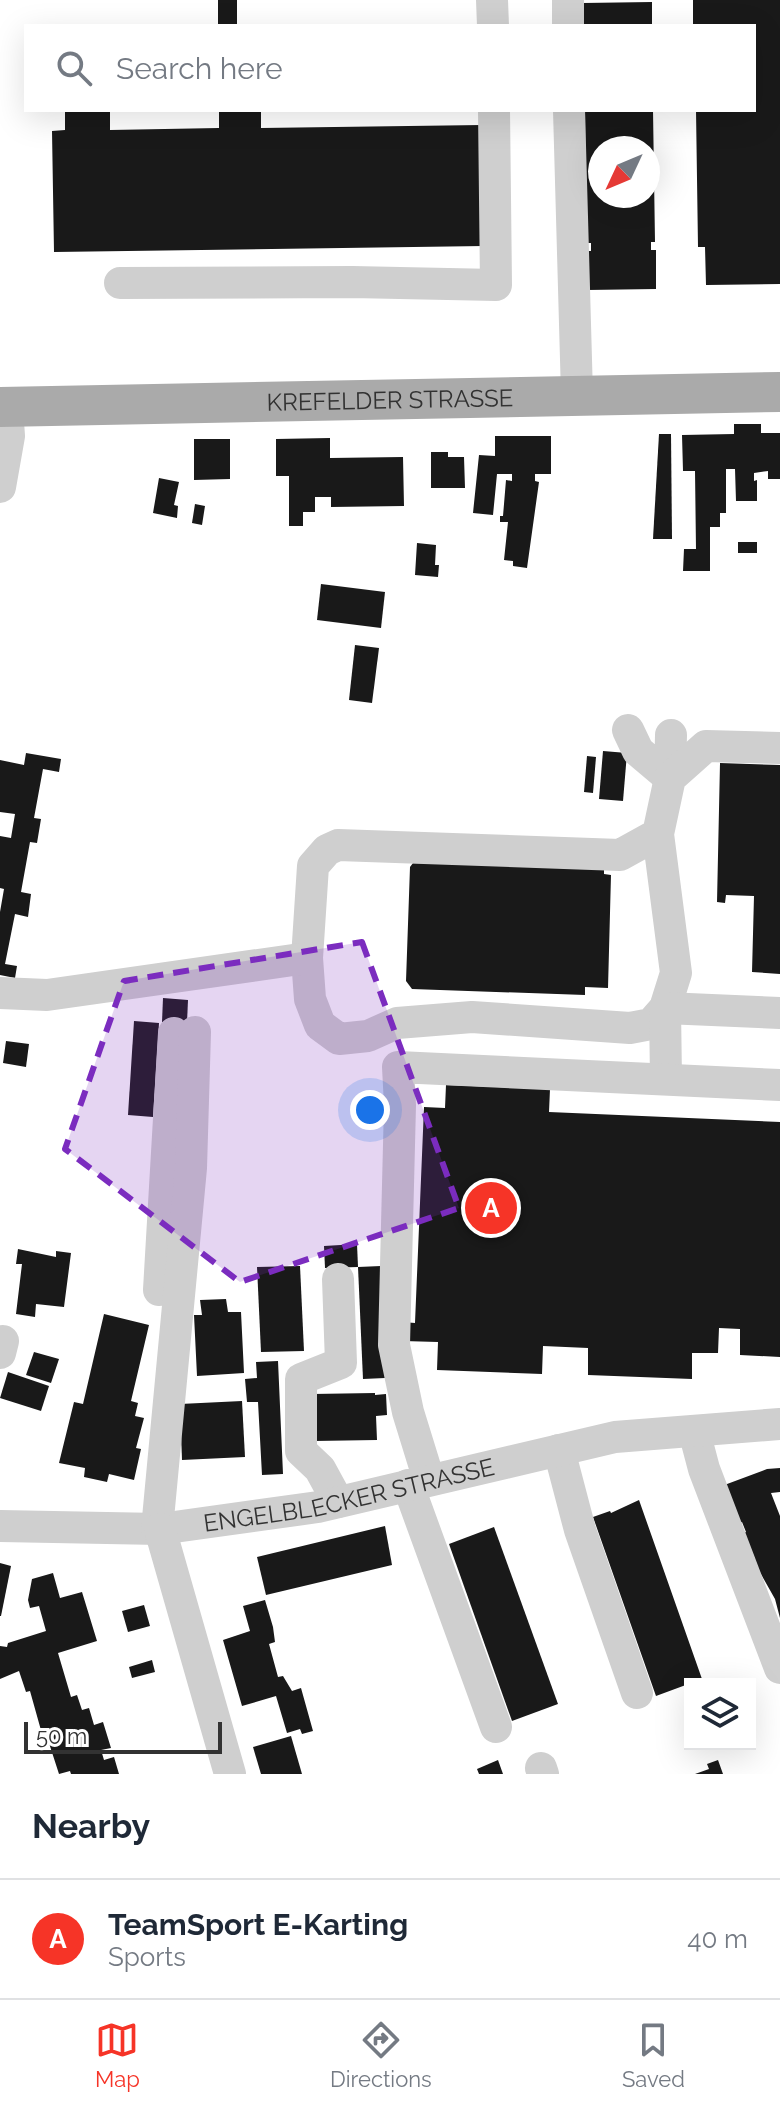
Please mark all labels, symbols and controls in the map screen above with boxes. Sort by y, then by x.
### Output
search box [24,24,756,112]
icon: search [52,46,96,90]
text: Search here [116,51,283,86]
north arrow [588,136,660,208]
street label: KREFELDER STRASSE [266,383,514,416]
your location [350,1090,390,1130]
pin: A [465,1178,517,1238]
street label: ENGELBLECKER STRASSE [201,1451,497,1537]
map controls [684,1678,756,1750]
button: layers [684,1678,756,1750]
scale bar [24,1718,222,1754]
text: 50 m [36,1723,87,1749]
text: Nearby [32,1806,150,1846]
text: TeamSport E-Karting [108,1907,408,1942]
text: A [49,1924,67,1954]
text: 40 m [687,1924,748,1954]
text: Sports [108,1942,186,1972]
tab: Map [95,2018,140,2092]
tab: Directions [330,2018,432,2092]
tab: Saved [622,2018,685,2092]

